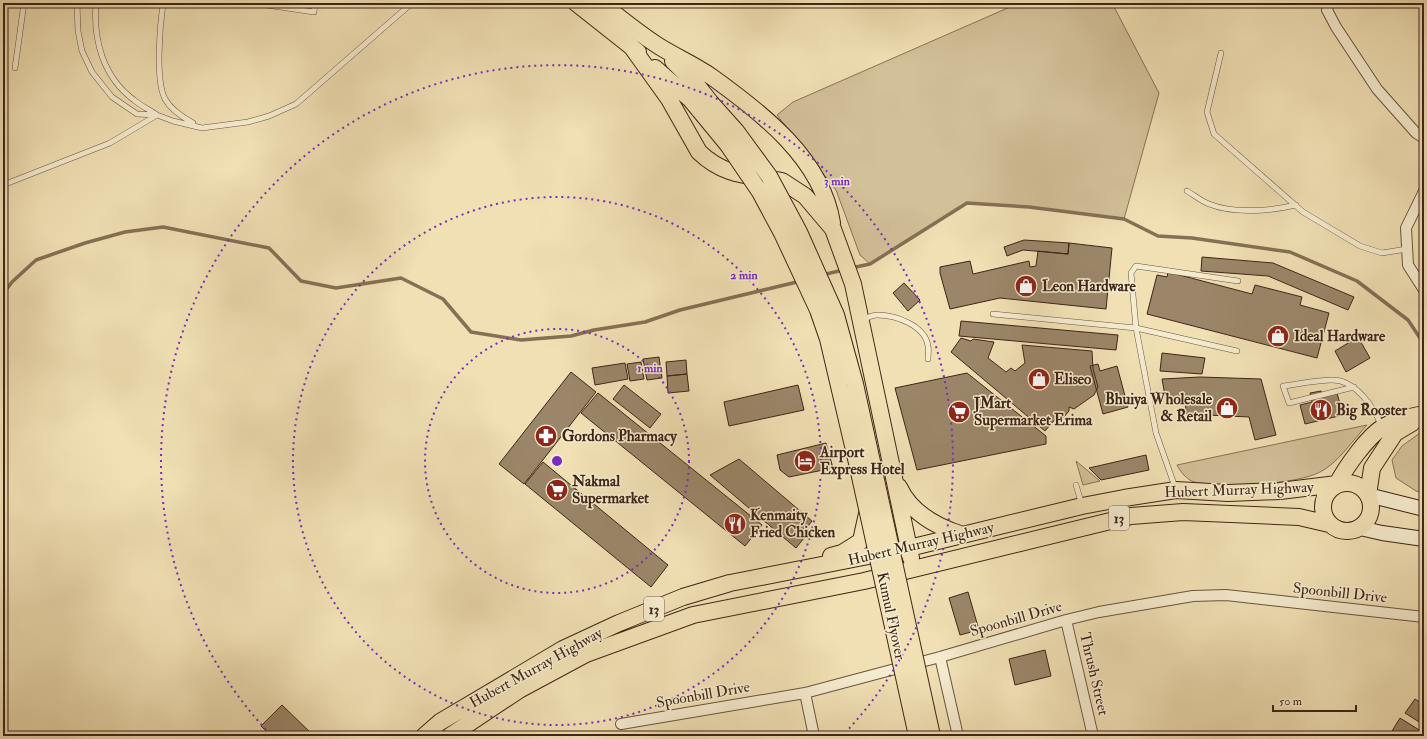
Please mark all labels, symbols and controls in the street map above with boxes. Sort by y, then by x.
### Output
text: 3 min [824,174,851,189]
text: 2 min [730,268,758,283]
shop icon: Leon Hardware [1013,273,1039,299]
place label: Leon Hardware [1042,277,1136,296]
shop icon: Ideal Hardware [1265,323,1291,349]
place label: Ideal Hardware [1294,327,1386,346]
text: 1 min [637,361,664,376]
shop icon: Eliseo [1026,366,1052,392]
place label: Eliseo [1054,370,1092,389]
place label: Bhuiya Wholesale & Retail [1105,390,1213,426]
place label: JMart Supermarket Erima [973,394,1093,431]
shop icon: Bhuiya Wholesale & Retail [1214,395,1240,421]
restaurant icon: Big Rooster [1308,397,1334,423]
supermarket icon: JMart Supermarket Erima [946,399,972,425]
place label: Big Rooster [1336,401,1408,421]
pharmacy icon: Gordons Pharmacy [533,423,559,449]
place label: Gordons Pharmacy [562,427,678,447]
place label: Airport Express Hotel [819,443,905,480]
hotel icon: Airport Express Hotel [792,448,818,474]
centre of rings [550,454,564,468]
place label: Nakmal Supermarket [571,472,649,509]
supermarket icon: Nakmal Supermarket [544,477,570,503]
street label: Hubert Murray Highway [1164,478,1314,502]
place label: Kenmaity Fried Chicken [750,506,835,542]
road number: 13 [1109,506,1129,530]
restaurant icon: Kenmaity Fried Chicken [722,511,748,537]
street label: Hubert Murray Highway [846,518,996,570]
street label: Kumul Flyover [872,570,910,662]
street label: Spoonbill Drive [1292,579,1388,608]
road number: 13 [644,597,664,621]
street label: Spoonbill Drive [968,597,1064,642]
street label: Hubert Murray Highway [466,623,606,712]
street label: Thrush Street [1075,631,1113,717]
street label: Spoonbill Drive [655,677,751,714]
scale bar [1273,687,1356,713]
text: 50 m [1279,694,1303,709]

